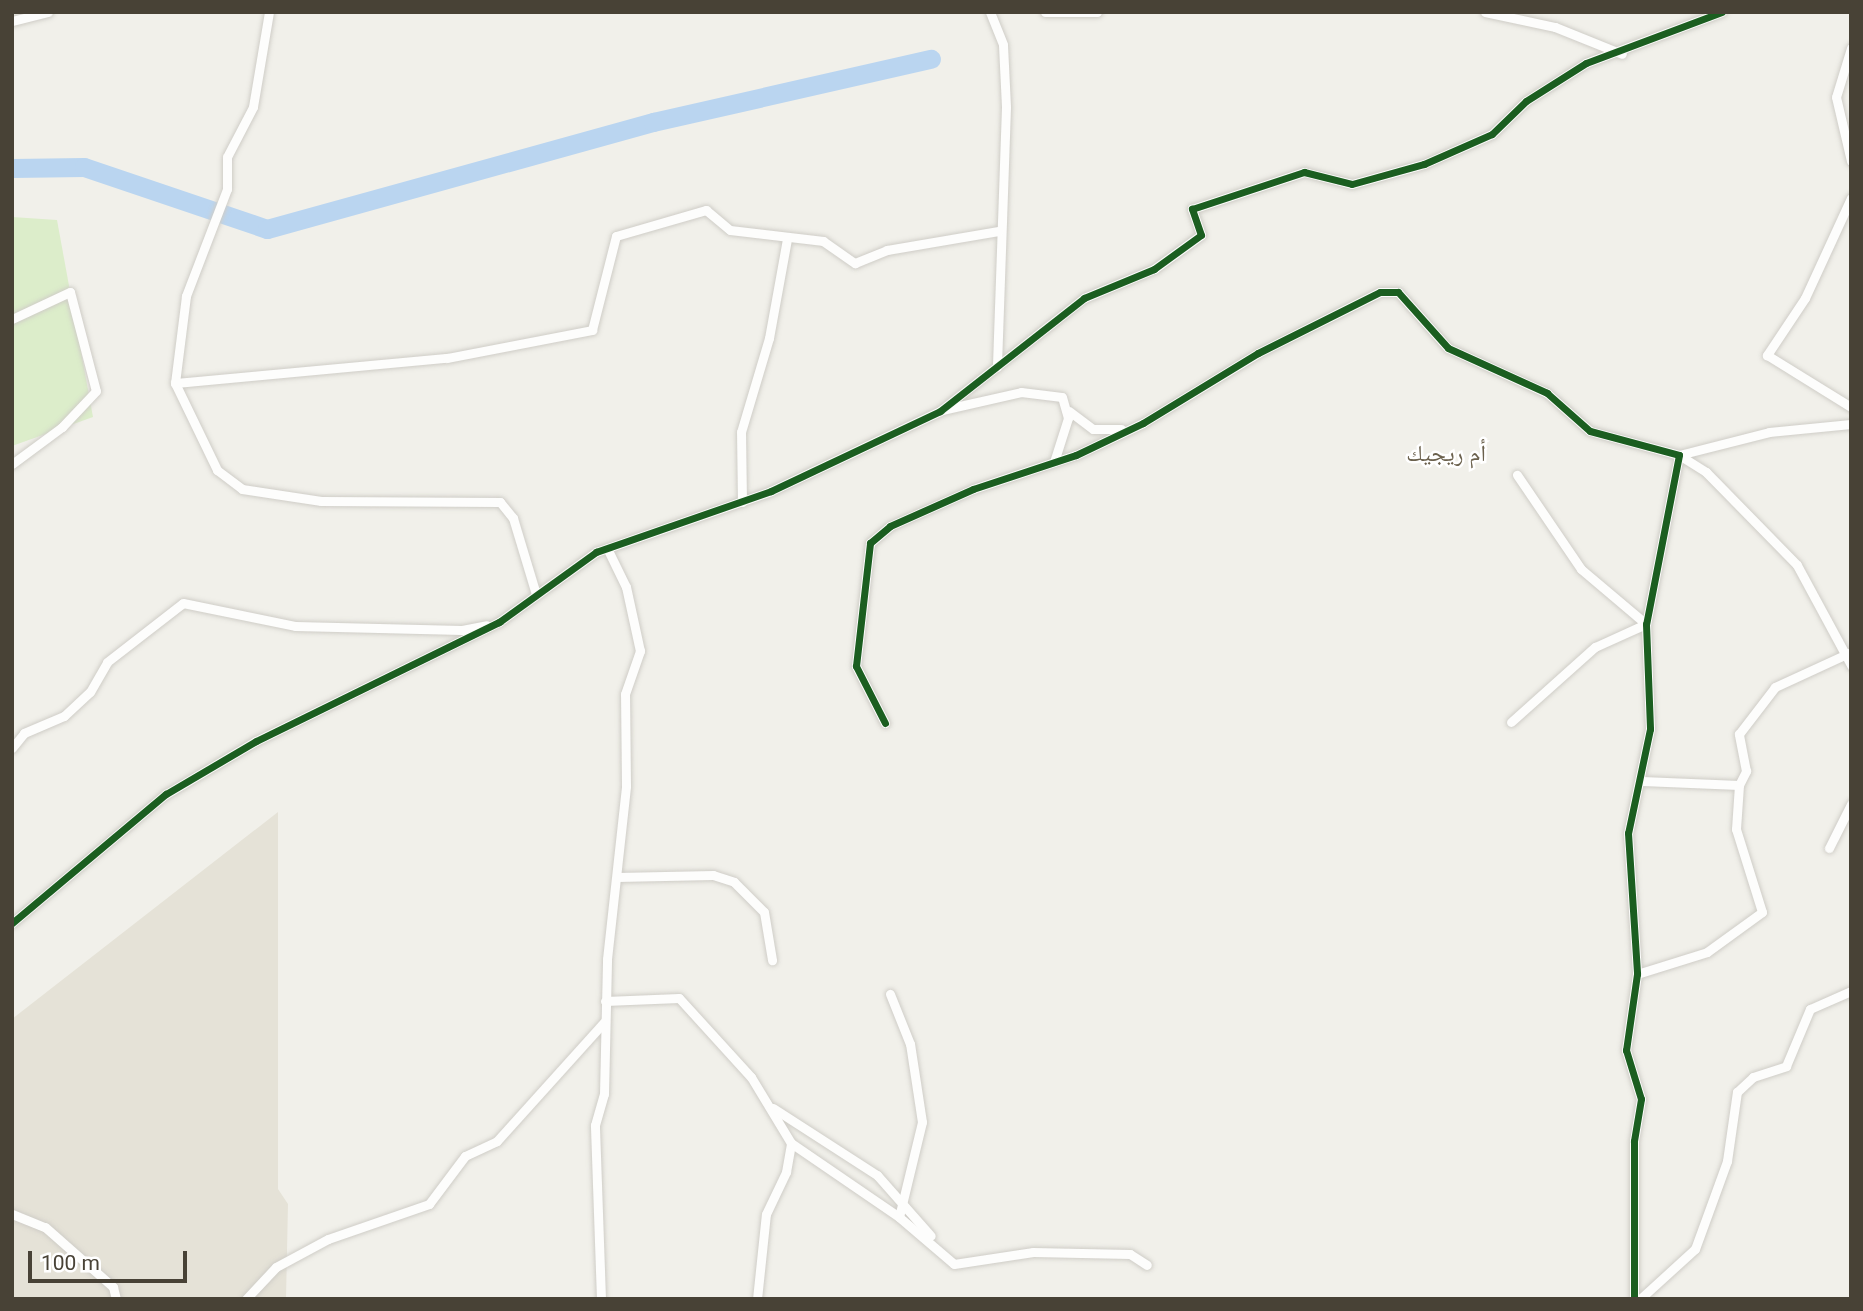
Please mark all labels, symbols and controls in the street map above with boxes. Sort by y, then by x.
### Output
district label: أم ريجيك [1406,440,1486,468]
scale bar [32,1238,191,1282]
text: 100 m [41,1251,100,1275]

